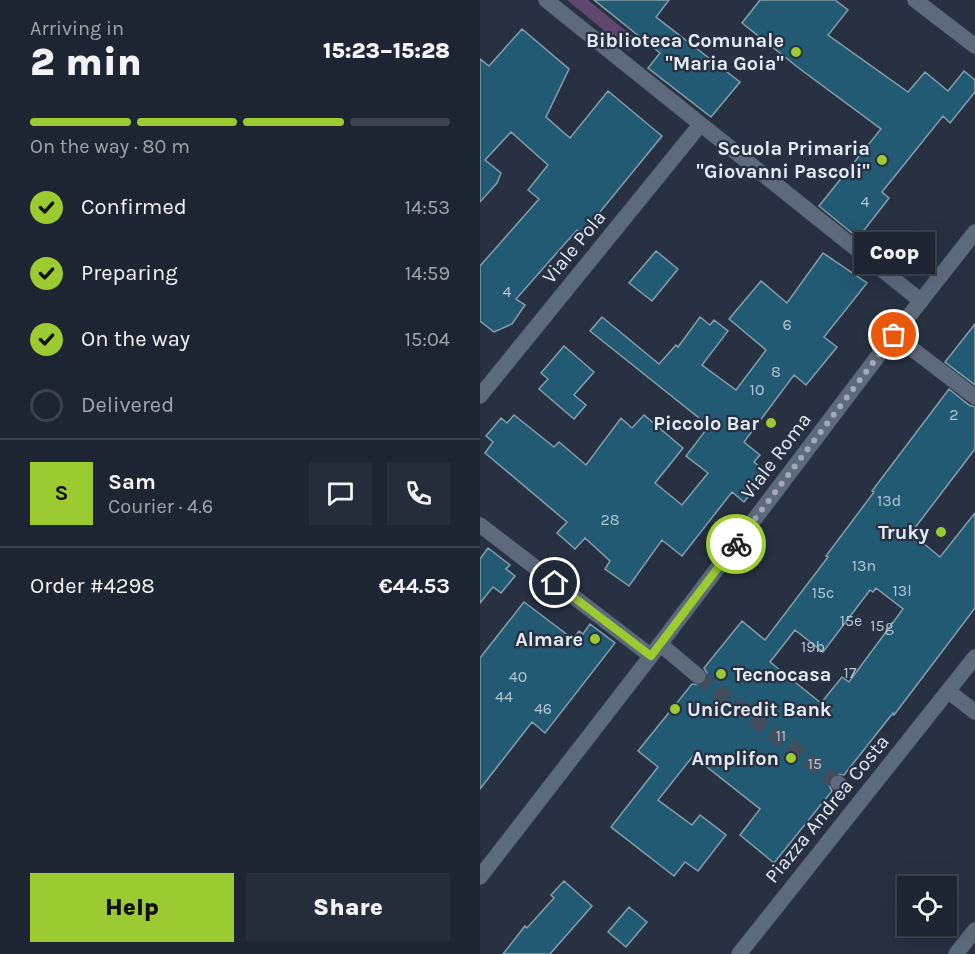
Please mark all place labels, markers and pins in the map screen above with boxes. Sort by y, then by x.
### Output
place label: Biblioteca Comunale "Maria Goia" [586,29,784,75]
marker: Biblioteca Comunale "Maria Goia" [789,45,803,59]
place label: Scuola Primaria "Giovanni Pascoli" [696,137,870,183]
marker: Scuola Primaria "Giovanni Pascoli" [875,153,889,167]
callout: Coop [854,233,934,275]
pin [868,309,919,360]
place label: Piccolo Bar [653,412,759,435]
marker: Piccolo Bar [764,416,778,430]
place label: Truky [878,521,929,544]
marker: Truky [934,525,948,539]
pin [529,557,580,608]
place label: Almare [515,628,583,651]
marker: Almare [588,632,602,646]
place label: Tecnocasa [733,663,831,686]
marker: Tecnocasa [714,667,728,681]
place label: UniCredit Bank [687,698,832,721]
marker: UniCredit Bank [668,702,682,716]
place label: Amplifon [692,747,779,770]
marker: Amplifon [784,751,798,765]

